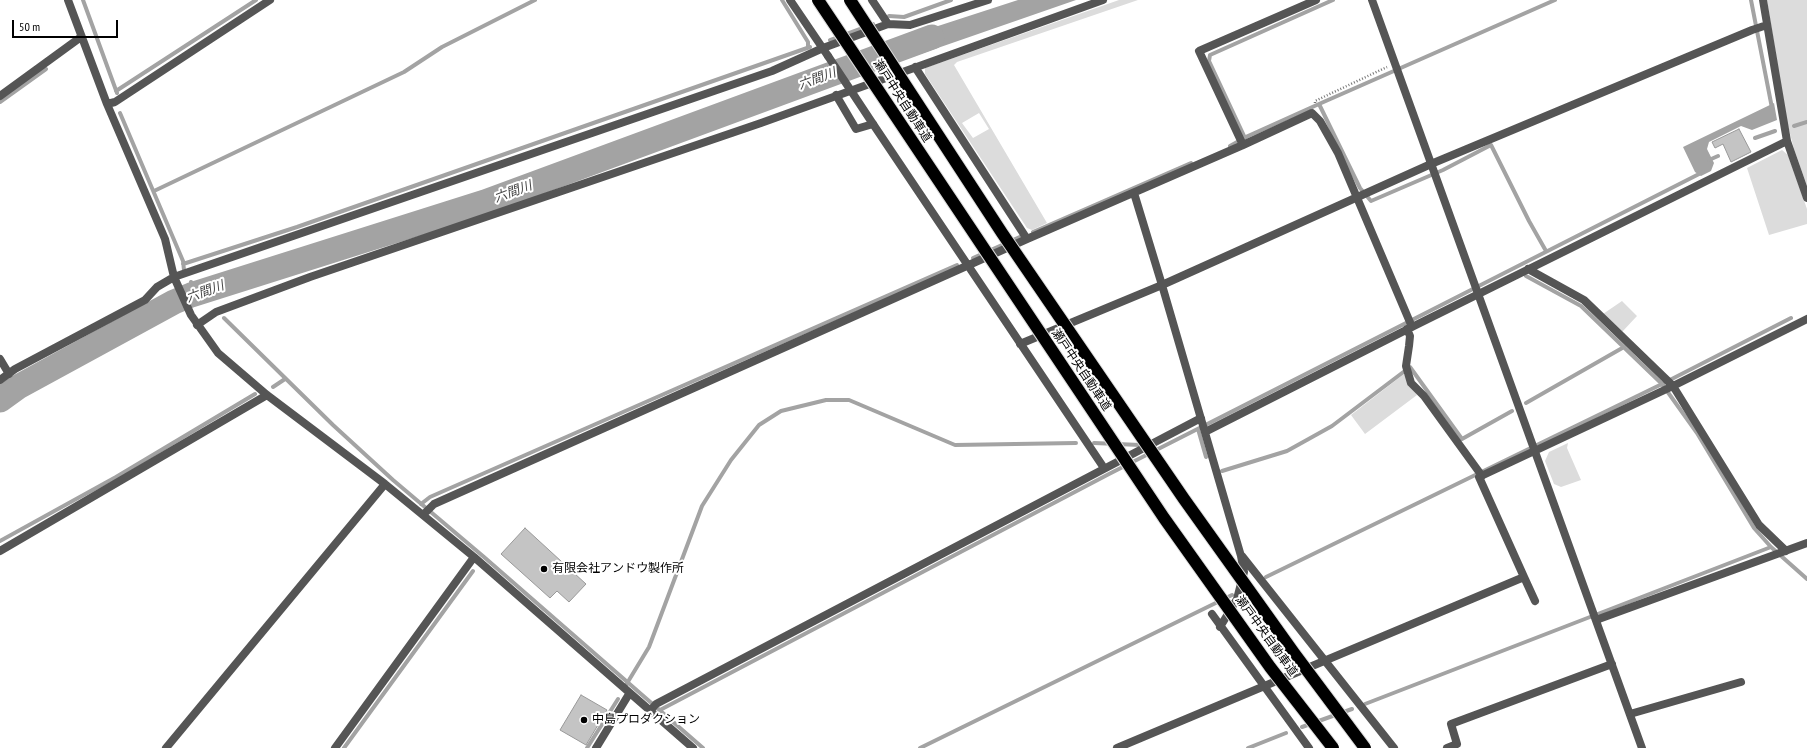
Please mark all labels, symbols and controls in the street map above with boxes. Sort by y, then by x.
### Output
scale bar [14,12,120,38]
text: 50 m [19,19,40,34]
street label: 瀬戸中央自動車道 [870,57,934,145]
water label: 六間川 [796,65,838,93]
water label: 六間川 [492,178,534,206]
water label: 六間川 [184,278,226,306]
street label: 瀬戸中央自動車道 [1048,326,1114,414]
place label: 有限会社アンドウ製作所 [552,562,684,576]
marker: 有限会社アンドウ製作所 [539,564,549,574]
street label: 瀬戸中央自動車道 [1232,593,1300,679]
place label: 中島プロダクション [592,713,700,727]
marker: 中島プロダクション [579,715,589,725]

